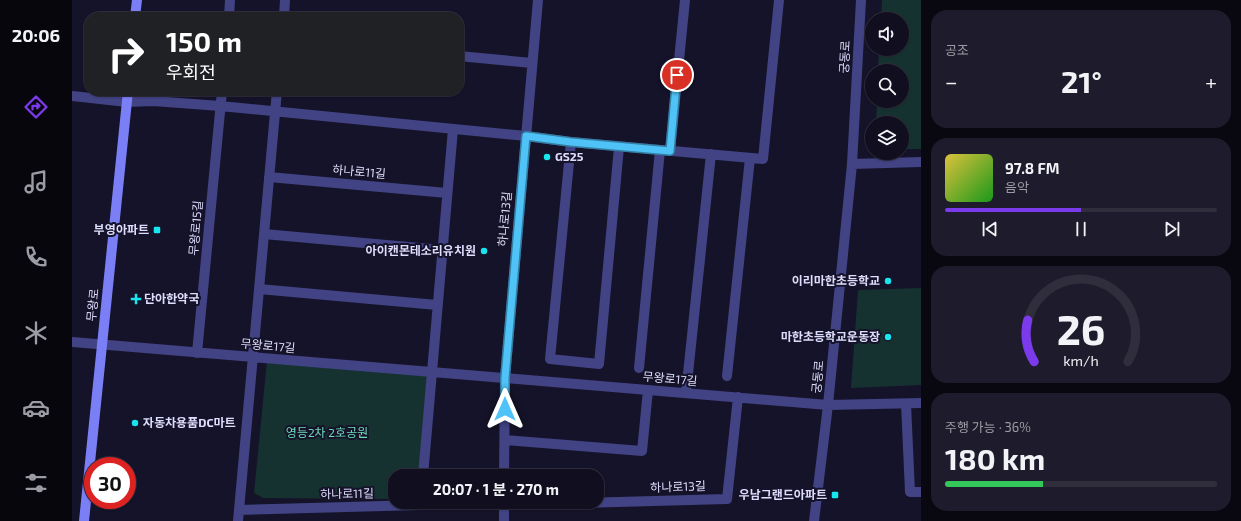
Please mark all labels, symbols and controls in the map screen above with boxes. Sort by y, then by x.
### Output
map controls [865,12,909,160]
button: sound [865,12,909,56]
text: 20:06 [12,24,60,46]
text: 150 m [166,24,242,58]
icon: right [100,28,152,80]
street label: 궁동로 [836,40,852,74]
text: 공조 [945,42,969,58]
pin [660,58,694,92]
text: 우회전 [166,61,216,83]
text: 21° [1061,63,1102,99]
icon: arrive [666,64,688,86]
button: search [865,64,909,108]
text: − [945,68,958,94]
text: + [1205,68,1217,94]
icon: directions [22,93,50,121]
button: layers [865,116,909,160]
place label: GS25 [555,149,584,163]
marker: GS25 [542,152,552,162]
text: 97.8 FM [1005,159,1059,177]
street label: 하나로11길 [332,162,386,180]
icon: music [22,168,50,196]
text: 음악 [1005,179,1029,195]
street label: 하나로13길 [495,191,513,247]
street label: 무왕로15길 [186,200,204,256]
icon: previous [979,218,1001,240]
icon: pause [1070,218,1092,240]
icon: next [1161,218,1183,240]
place label: 부영아파트 [94,222,149,236]
marker: 부영아파트 [152,225,162,235]
icon: phone [22,243,50,271]
place label: 아이캔몬테소리유치원 [366,243,476,257]
marker: 아이캔몬테소리유치원 [479,246,489,256]
place label: 이리마한초등학교 [792,273,880,287]
marker: 이리마한초등학교 [883,276,893,286]
street label: 무왕로 [83,288,101,322]
place label: 단아한약국 [144,291,199,305]
marker: 단아한약국 [131,294,141,304]
text: 26 [1057,303,1105,353]
icon: climate [22,319,50,347]
place label: 마한초등학교운동장 [781,329,880,343]
marker: 마한초등학교운동장 [883,332,893,342]
street label: 무왕로17길 [240,336,296,354]
text: km/h [1063,352,1099,369]
street label: 궁동로 [809,360,825,394]
street label: 무왕로17길 [642,369,698,387]
position arrow [484,388,526,430]
icon: car [22,394,50,422]
place label: 자동차용품DC마트 [143,415,236,429]
marker: 자동차용품DC마트 [130,418,140,428]
text: 주행 가능 · 36% [945,419,1031,435]
park label: 영등2차 2호공원 [286,425,368,439]
text: 180 km [945,440,1045,476]
speed limit sign: 30 [84,457,136,509]
icon: filters [22,469,50,497]
street label: 하나로13길 [650,478,706,494]
text: 20:07 · 1 분 · 270 m [433,480,559,498]
street label: 하나로11길 [320,486,374,500]
place label: 우남그랜드아파트 [739,487,827,501]
marker: 우남그랜드아파트 [830,490,840,500]

